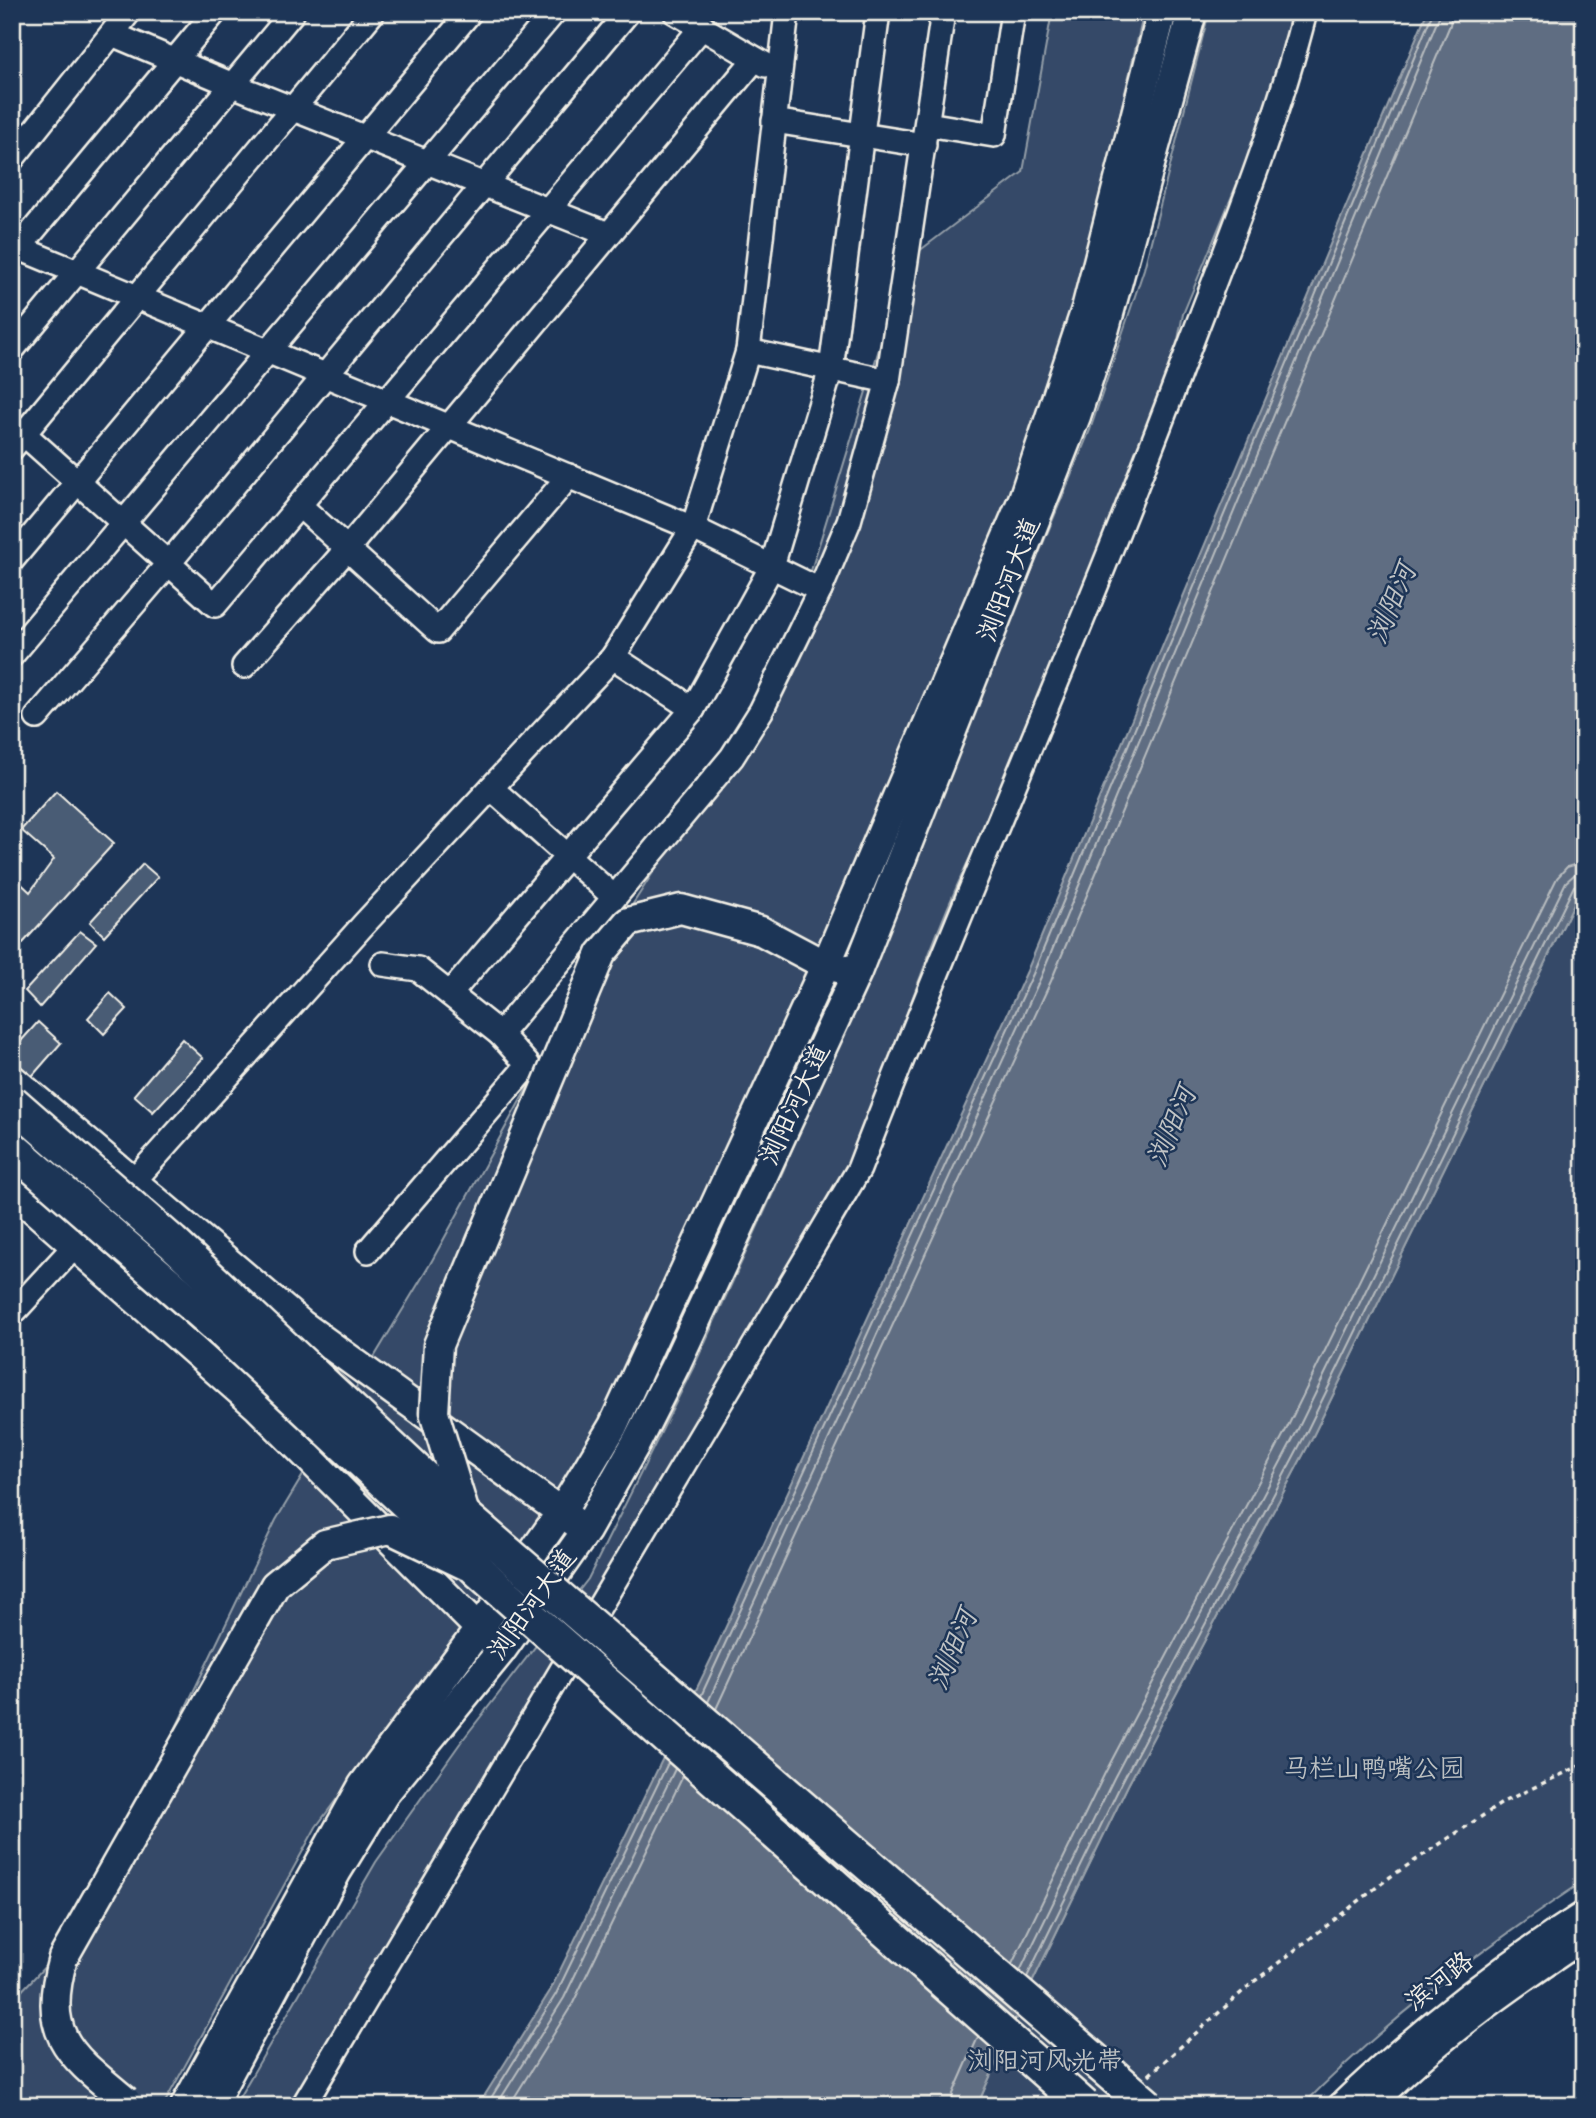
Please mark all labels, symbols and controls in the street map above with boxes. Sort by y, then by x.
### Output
street label: 浏阳河大道 [971,513,1049,647]
water label: 浏阳河 [1360,554,1428,650]
street label: 浏阳河大道 [753,1039,839,1171]
water label: 浏阳河 [1140,1077,1208,1173]
street label: 浏阳河大道 [481,1542,585,1668]
water label: 浏阳河 [921,1600,989,1696]
park label: 马栏山鸭嘴公园 [1283,1753,1465,1787]
street label: 滨河路 [1399,1945,1481,2019]
park label: 浏阳河风光带 [967,2045,1123,2079]

